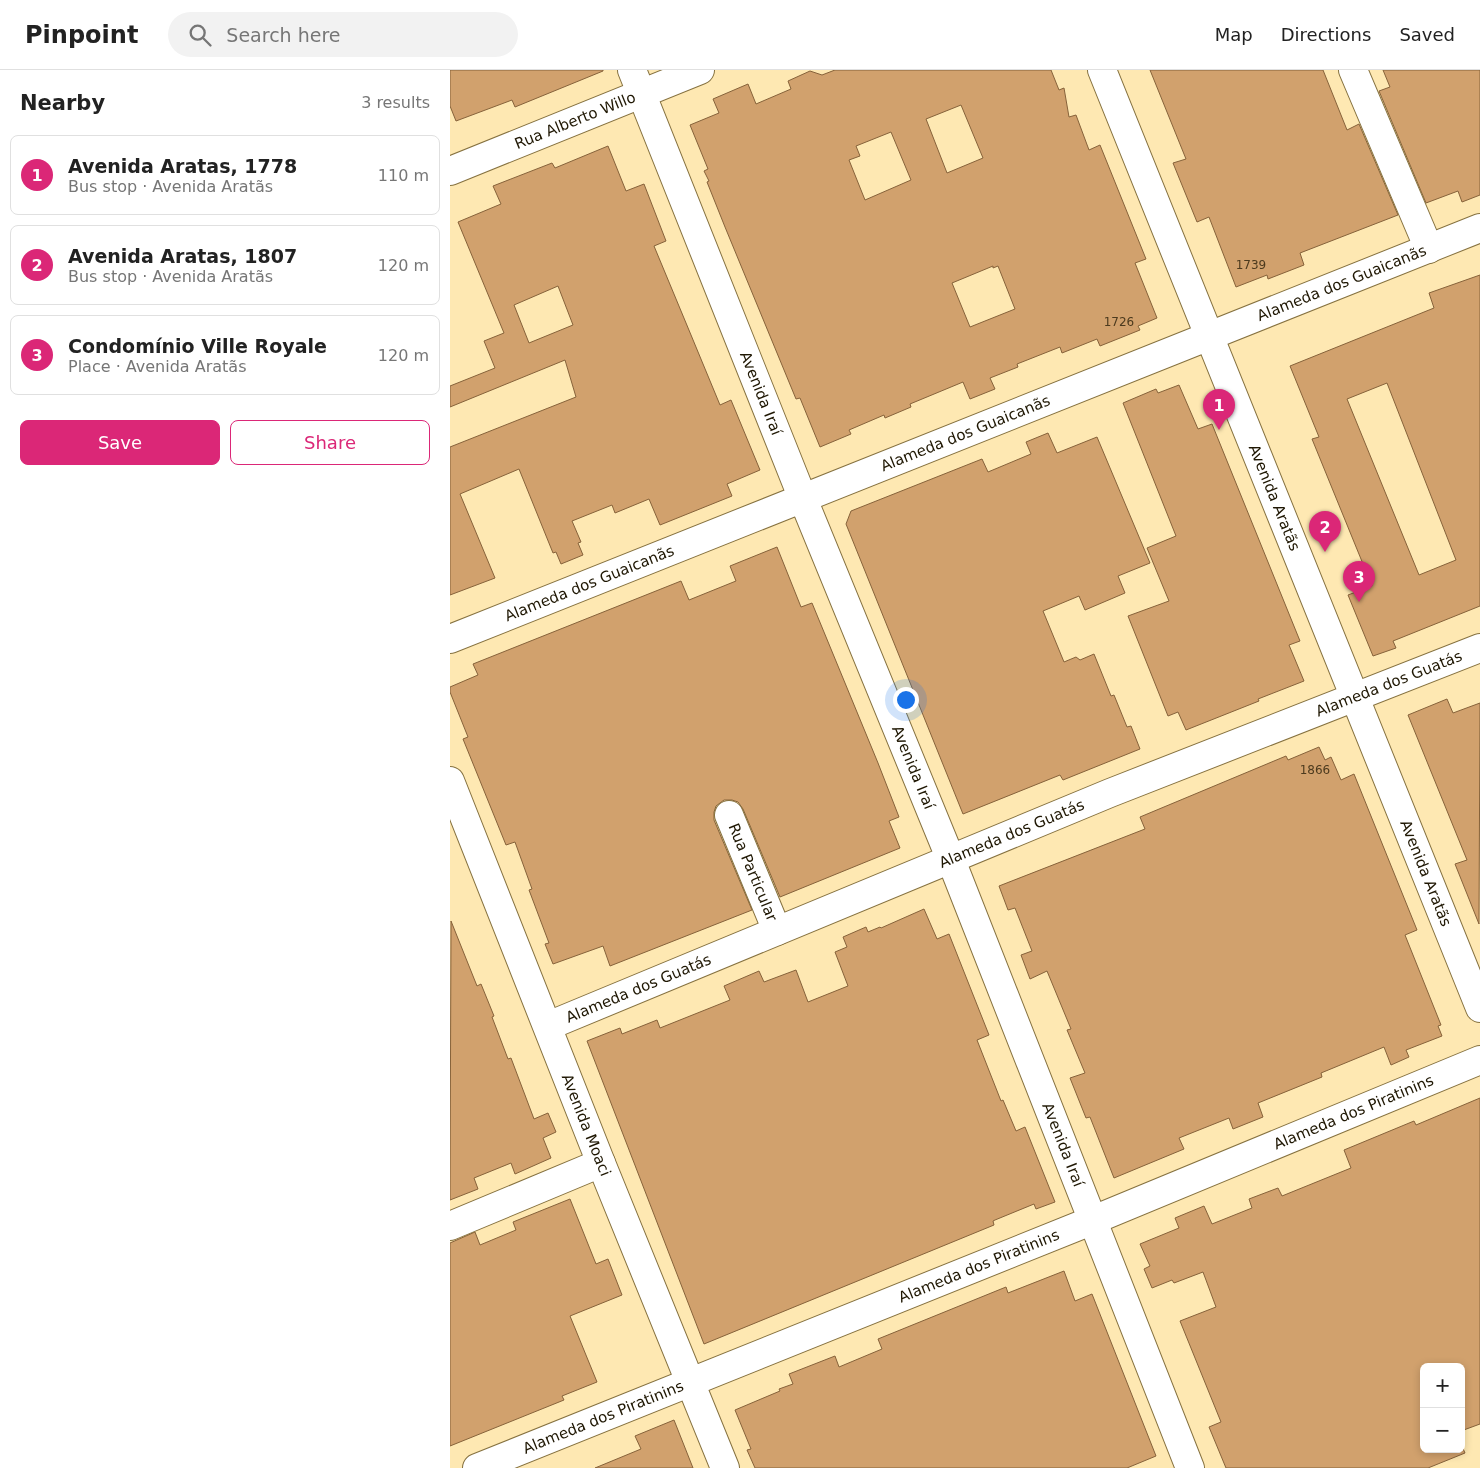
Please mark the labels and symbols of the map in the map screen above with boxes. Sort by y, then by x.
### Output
street label: Rua Alberto Willo [512,88,638,153]
street label: Alameda dos Guaicanãs [1254,241,1429,325]
house number: 1739 [1236,258,1266,272]
house number: 1726 [1104,315,1134,329]
street label: Avenida Iraí [736,349,786,439]
pin: 1 [1203,389,1235,430]
street label: Alameda dos Guaicanãs [878,391,1053,475]
street label: Avenida Aratãs [1245,442,1304,554]
pin: 2 [1309,511,1341,552]
street label: Alameda dos Guaicanãs [502,541,677,625]
pin: 3 [1343,561,1375,602]
street label: Alameda dos Guatás [1313,647,1465,720]
your location [893,687,919,713]
street label: Avenida Iraí [888,723,939,813]
house number: 1866 [1300,763,1330,777]
street label: Alameda dos Guatás [936,796,1087,872]
street label: Avenida Aratãs [1396,817,1455,929]
street label: Rua Particular [724,821,781,925]
street label: Alameda dos Guatás [563,950,714,1027]
street label: Avenida Moaci [558,1071,614,1179]
street label: Alameda dos Piratinins [1271,1071,1437,1153]
street label: Avenida Iraí [1038,1100,1088,1190]
street label: Alameda dos Piratinins [896,1226,1062,1306]
street label: Alameda dos Piratinins [520,1377,686,1458]

